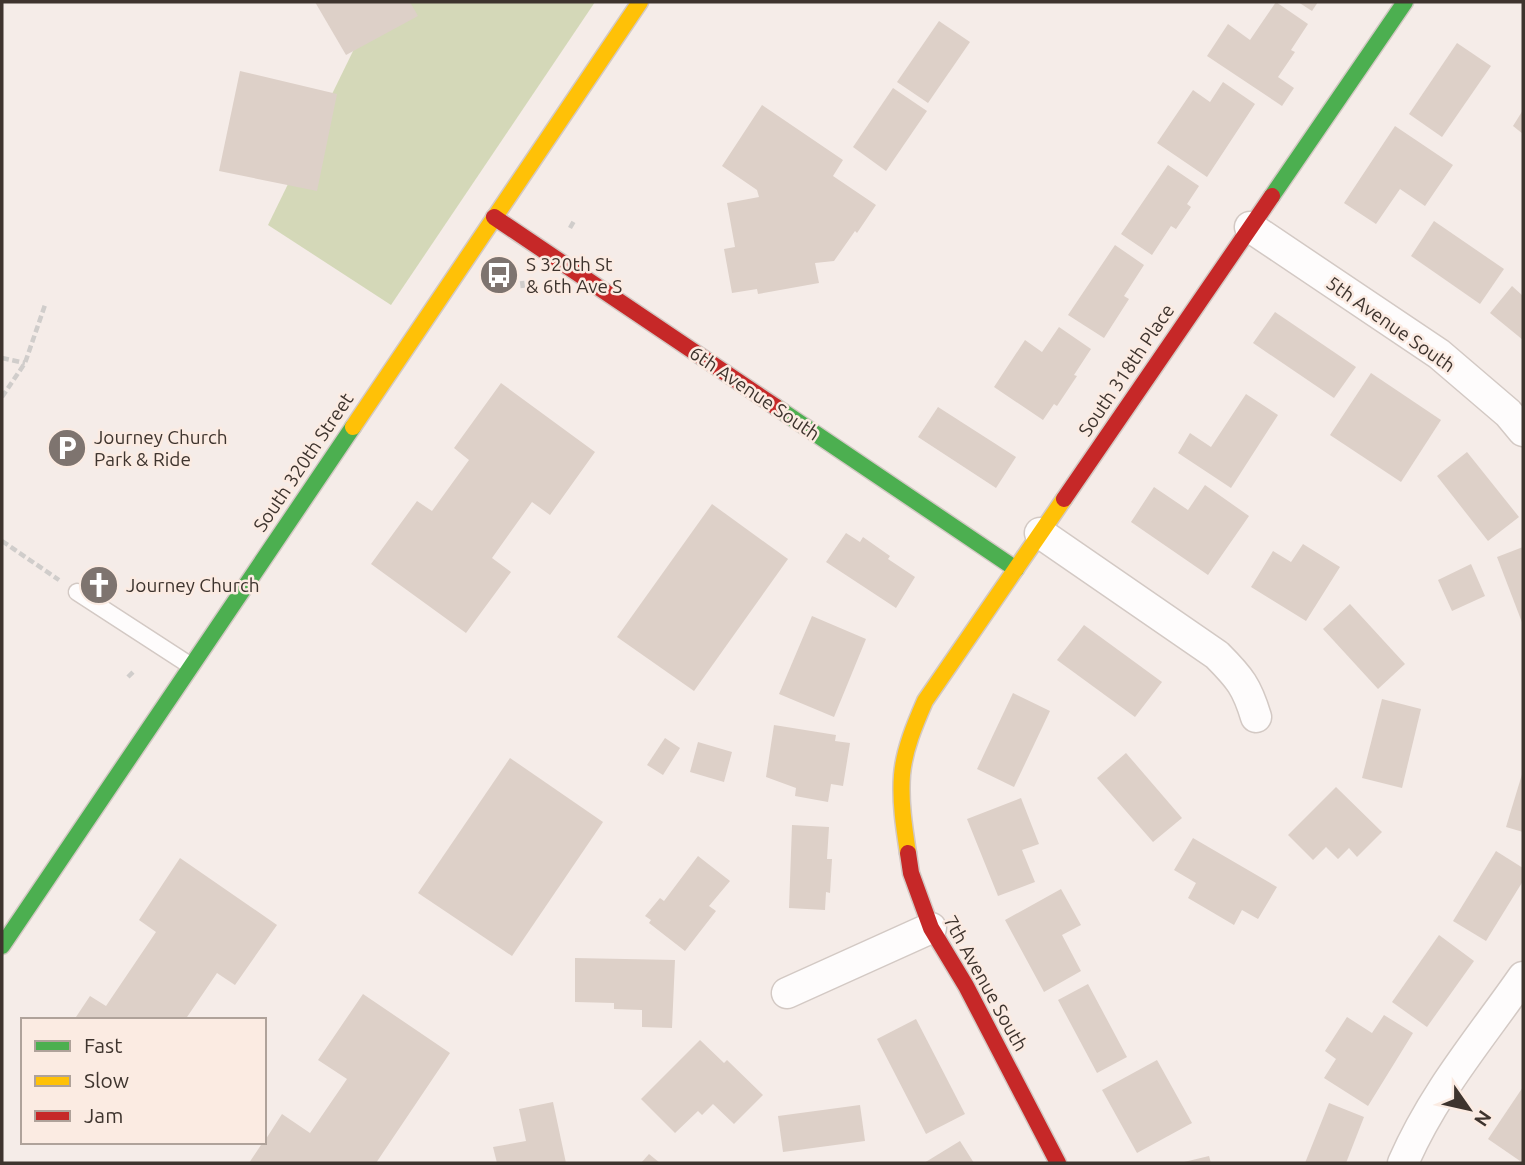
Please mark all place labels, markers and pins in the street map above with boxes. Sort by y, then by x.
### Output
place label: S 320th St & 6th Ave S [526,253,622,297]
bus stop icon: S 320th St & 6th Ave S [478,254,520,296]
place label: Journey Church Park & Ride [94,426,228,470]
parking icon: Journey Church Park & Ride [46,427,88,469]
church icon: Journey Church [78,564,120,606]
place label: Journey Church [126,574,260,596]

